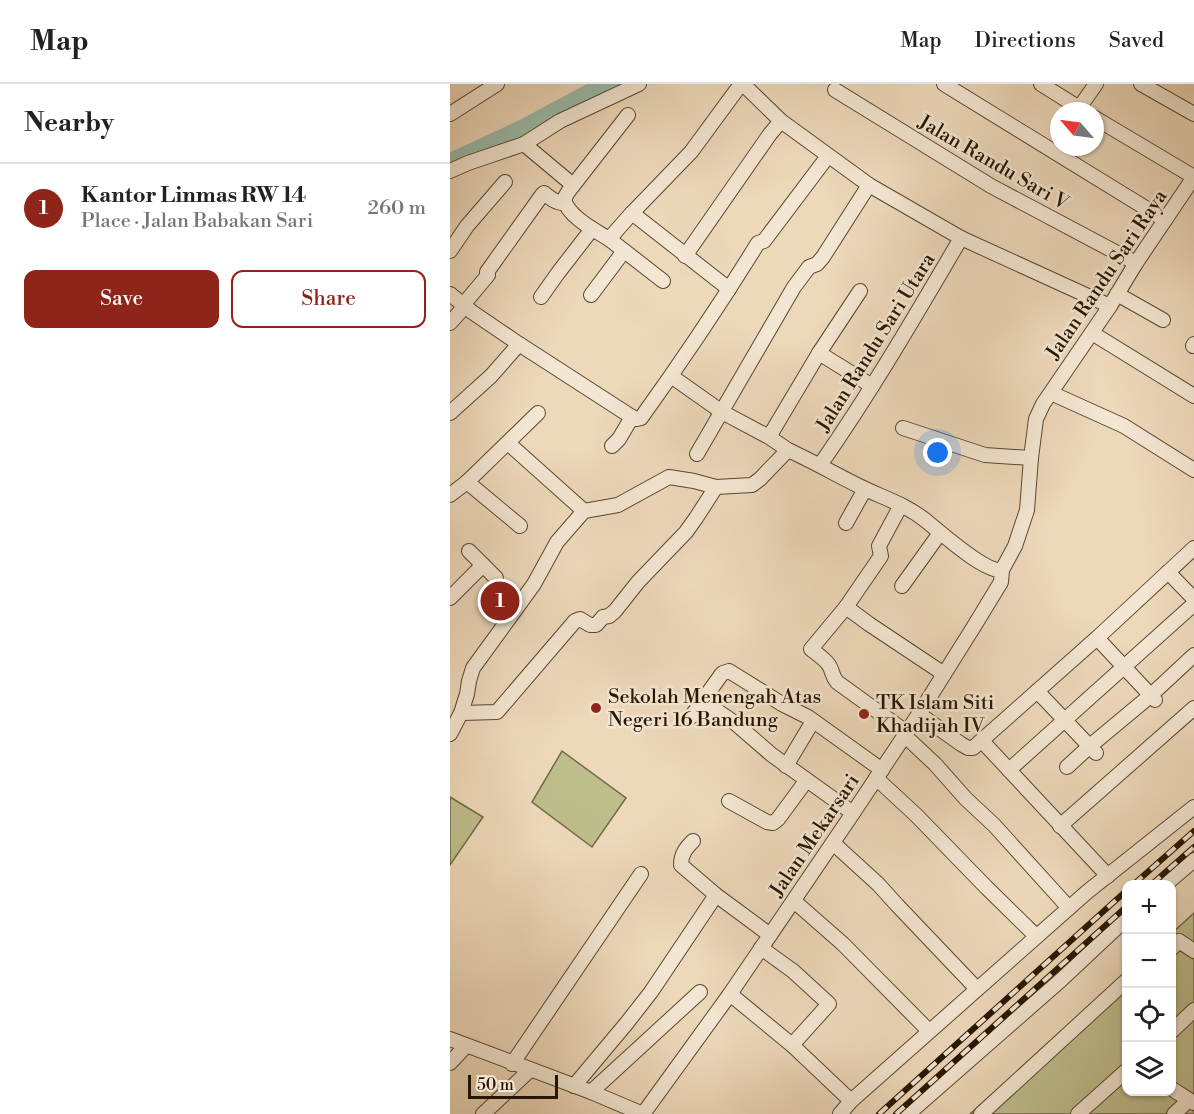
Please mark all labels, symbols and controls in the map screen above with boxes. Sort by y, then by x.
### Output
text: Map [30,24,89,59]
text: Map [900,28,942,54]
text: Directions [975,28,1076,54]
text: Saved [1109,28,1164,54]
north arrow [1050,102,1104,156]
text: Nearby [24,107,114,139]
street label: Jalan Randu Sari V [913,110,1074,217]
text: Kantor Linmas RW 14 [81,182,306,209]
street label: Jalan Randu Sari Raya [1041,185,1174,365]
text: 1 [39,196,48,221]
text: 260 m [368,196,426,221]
text: Place · Jalan Babakan Sari [81,209,313,234]
street label: Jalan Randu Sari Utara [811,248,942,438]
button: Save [24,270,219,328]
button: Share [231,270,426,328]
your location [923,438,952,467]
pin: 1 [481,578,520,624]
place label: Sekolah Menengah Atas Negeri 16 Bandung [608,685,821,733]
place label: TK Islam Siti Khadijah IV [876,691,995,739]
marker: Sekolah Menengah Atas Negeri 16 Bandung [589,701,603,715]
marker: TK Islam Siti Khadijah IV [857,707,871,721]
street label: Jalan Mekarsari [764,769,866,903]
map controls [1122,880,1176,1096]
button: + [1122,880,1176,934]
button: − [1122,934,1176,988]
button: locate [1122,988,1176,1042]
button: layers [1122,1042,1176,1096]
scale bar [468,1072,558,1100]
text: 50 m [477,1075,514,1095]

